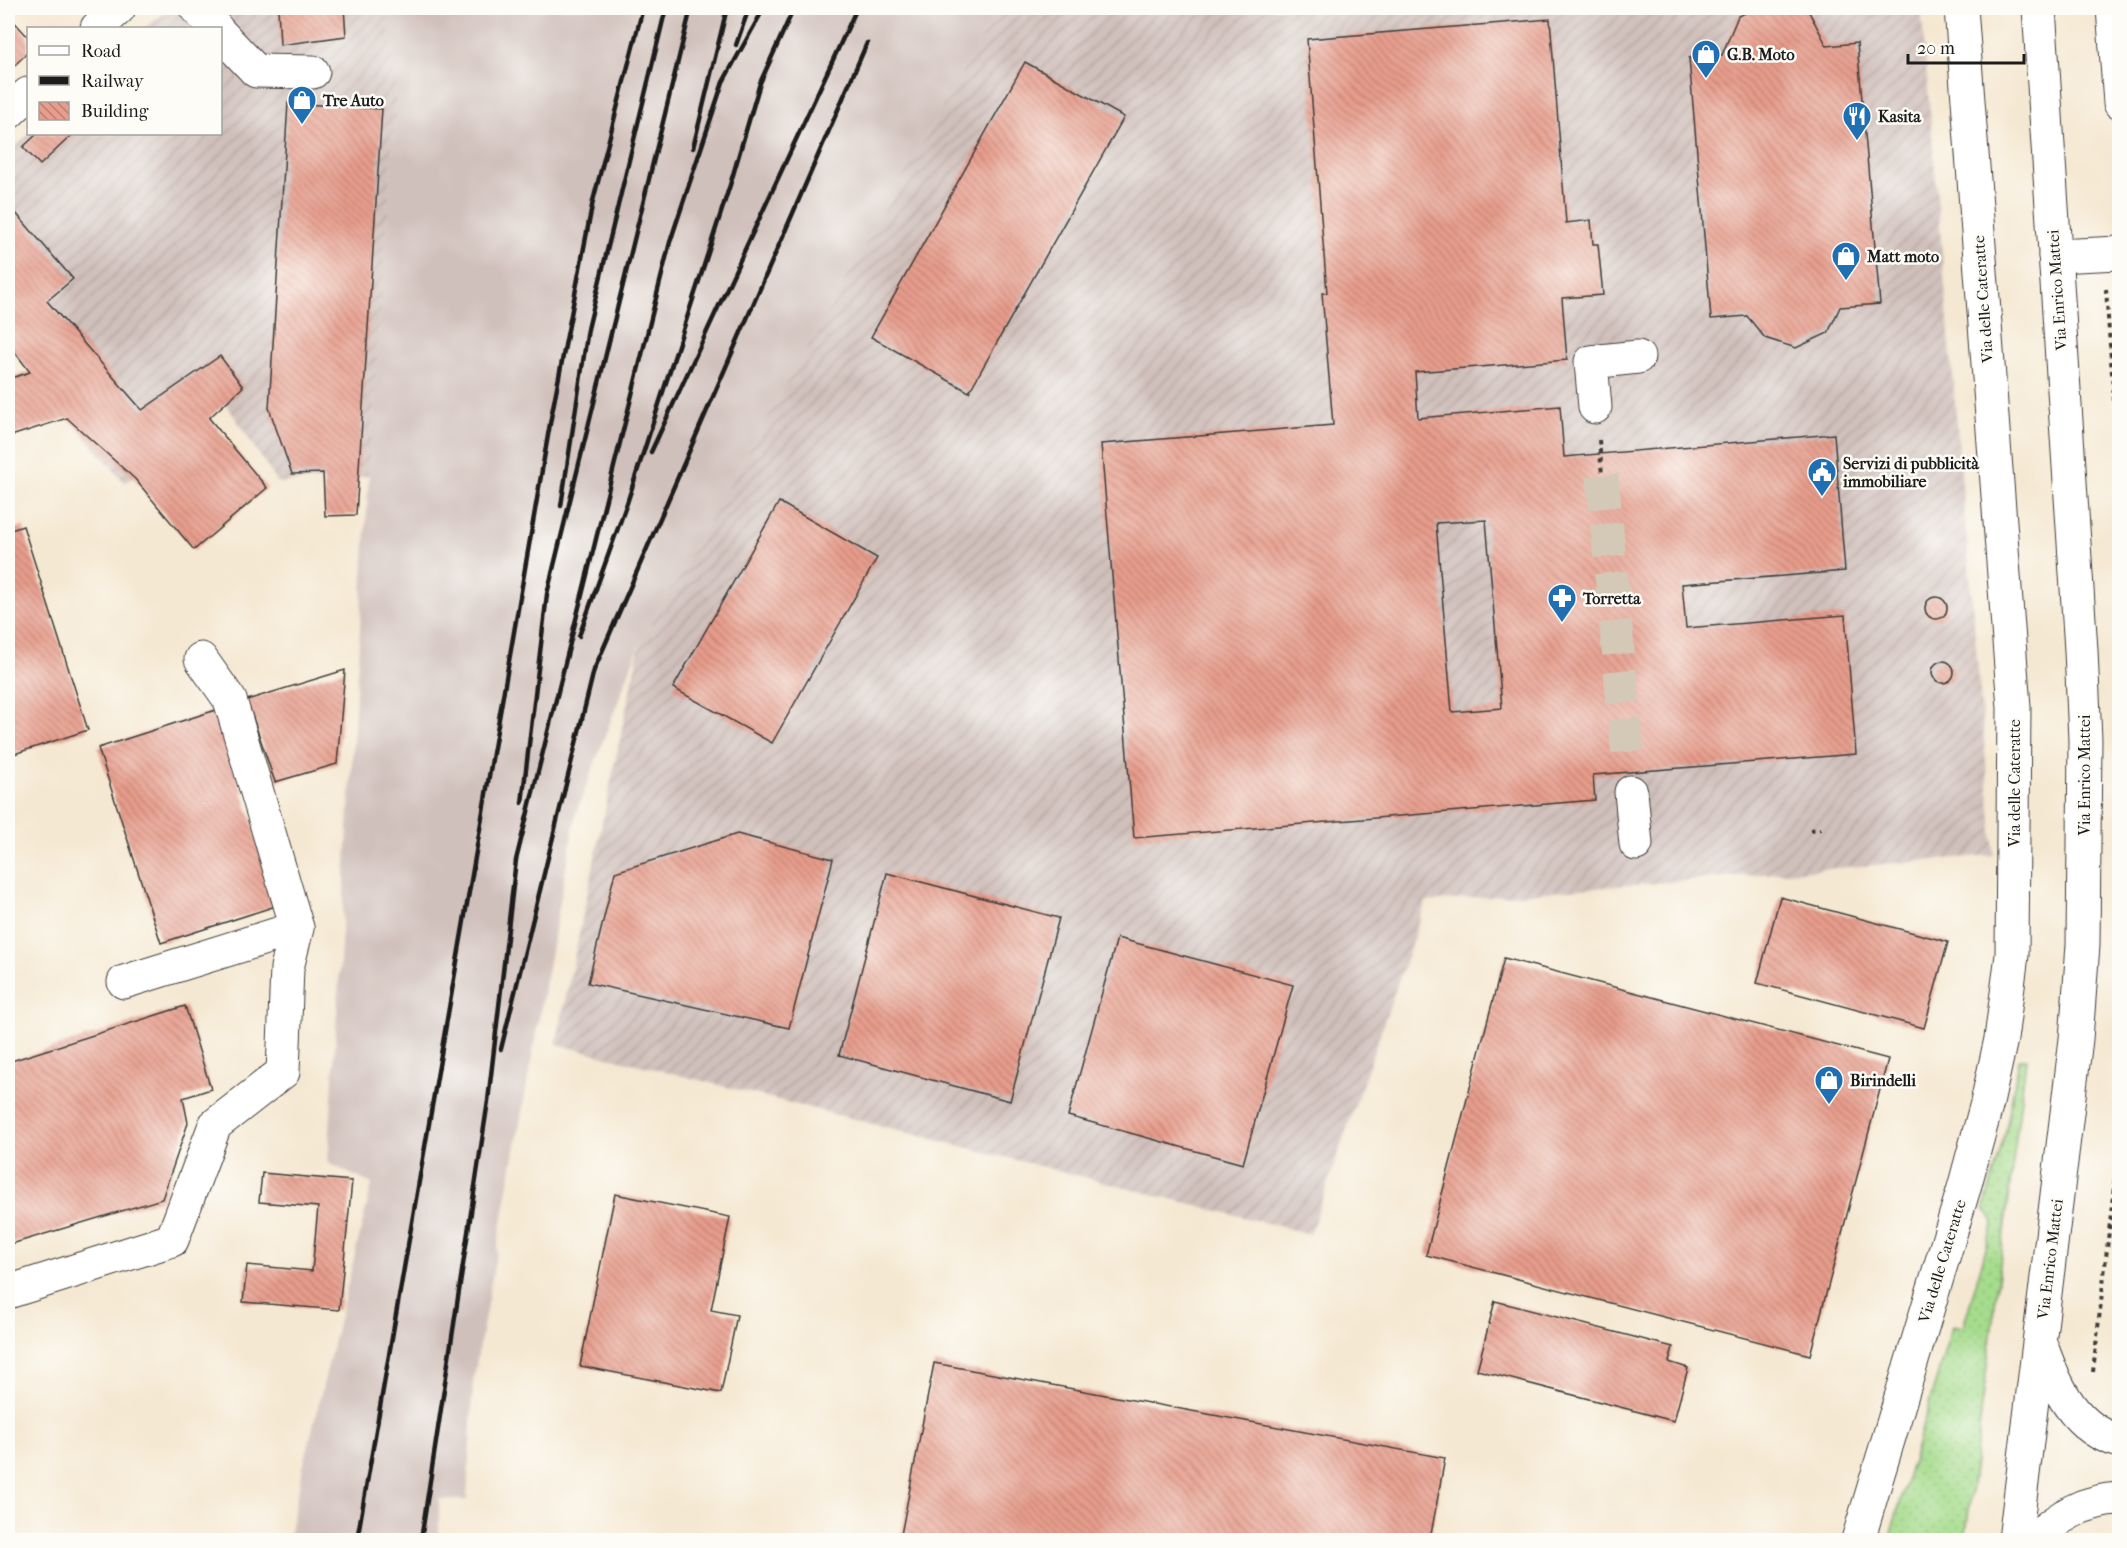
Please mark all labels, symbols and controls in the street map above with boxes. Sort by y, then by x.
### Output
legend [27,27,222,135]
scale bar [1908,27,2024,65]
shop icon: G.B. Moto [1690,38,1722,80]
text: 20 m [1917,38,1955,59]
text: Road [81,41,121,62]
place label: G.B. Moto [1727,45,1795,64]
text: Railway [81,71,145,92]
shop icon: Tre Auto [286,84,318,126]
place label: Tre Auto [322,91,384,110]
restaurant icon: Kasita [1841,100,1873,142]
text: Building [81,101,149,122]
place label: Kasita [1878,107,1921,126]
street label: Via Enrico Mattei [2043,229,2071,352]
street label: Via delle Cateratte [1969,234,1997,364]
shop icon: Matt moto [1830,240,1862,282]
place label: Matt moto [1866,247,1939,266]
place label: Servizi di pubblicità immobiliare [1842,454,1979,491]
public building icon: Servizi di pubblicità immobiliare [1806,456,1838,498]
pharmacy icon: Torretta [1546,582,1578,624]
place label: Torretta [1582,589,1641,608]
street label: Via Enrico Mattei [2075,714,2094,837]
street label: Via delle Cateratte [2005,719,2024,848]
shop icon: Birindelli [1813,1064,1845,1106]
place label: Birindelli [1850,1071,1916,1090]
street label: Via delle Cateratte [1914,1197,1970,1326]
street label: Via Enrico Mattei [2033,1197,2067,1321]

